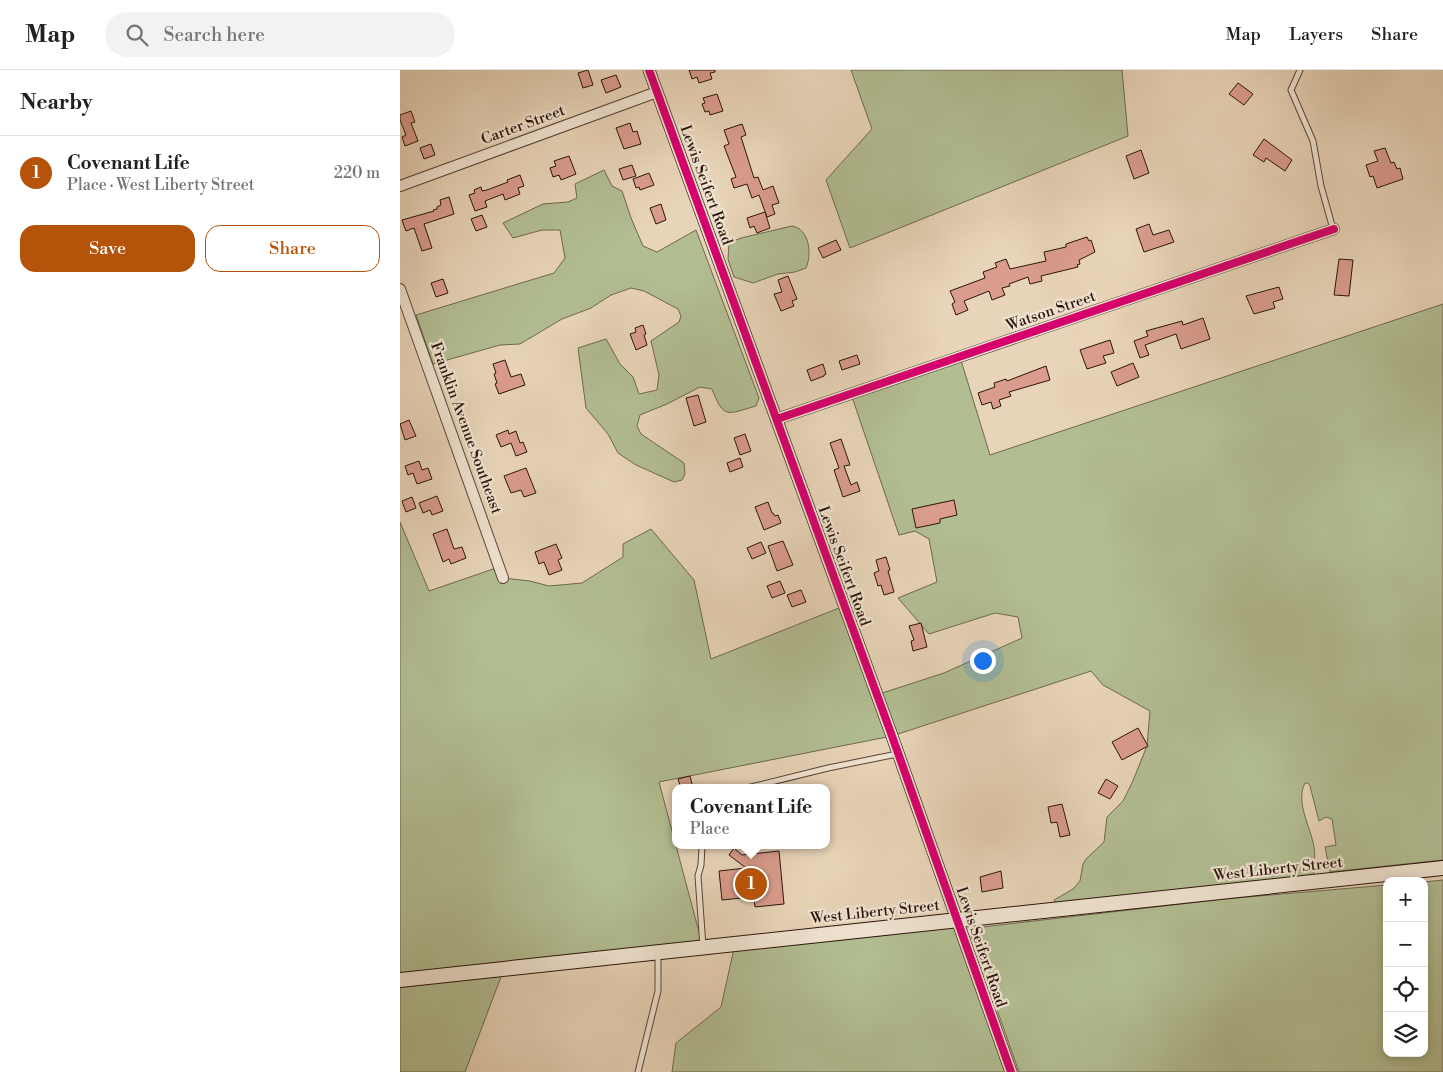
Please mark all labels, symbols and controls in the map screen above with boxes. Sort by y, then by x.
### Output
search box [105,12,455,57]
text: Map [25,20,75,50]
icon: search [123,21,151,49]
text: Search here [163,23,265,47]
text: Map [1226,23,1261,46]
text: Layers [1289,23,1343,46]
text: Share [1371,23,1418,46]
text: Nearby [20,90,93,116]
street label: Carter Street [478,101,568,149]
street label: Lewis Seifert Road [675,122,737,248]
text: Covenant Life [67,151,190,175]
text: 1 [32,163,40,183]
text: 220 m [334,163,380,183]
text: Place · West Liberty Street [67,175,254,195]
button: Save [20,225,195,272]
button: Share [205,225,380,272]
street label: Watson Street [1003,287,1099,336]
street label: Franklin Avenue Southeast [426,339,506,517]
street label: Lewis Seifert Road [813,503,875,629]
your location [970,648,996,674]
popup [672,784,830,849]
text: Covenant Life [690,795,812,819]
text: Place [690,819,730,839]
street label: West Liberty Street [1212,853,1344,885]
pin: 1 [735,865,767,903]
map controls [1383,877,1428,1057]
button: + [1383,877,1428,922]
street label: Lewis Seifert Road [951,884,1011,1010]
street label: West Liberty Street [809,896,941,928]
button: − [1383,922,1428,967]
button: locate [1383,967,1428,1012]
button: layers [1383,1012,1428,1057]

